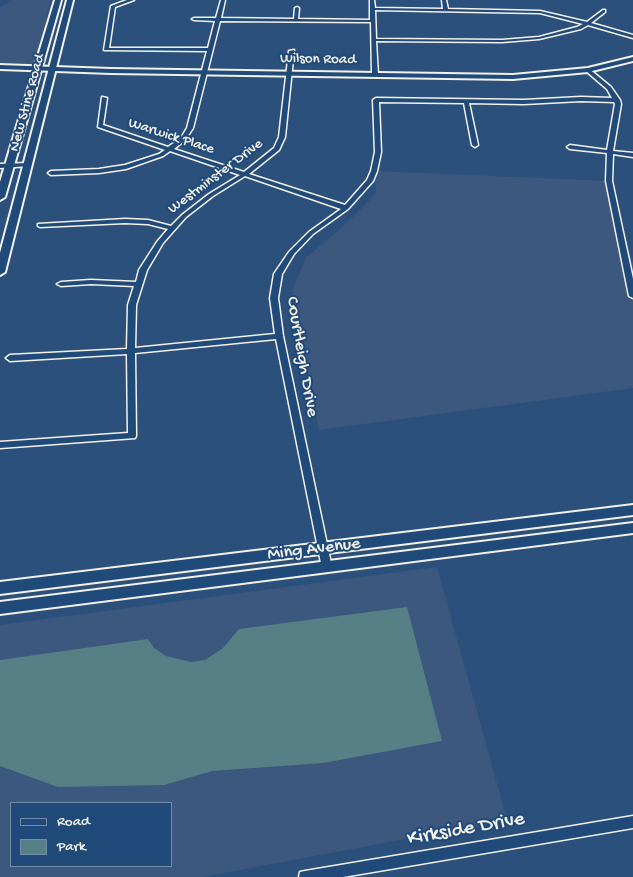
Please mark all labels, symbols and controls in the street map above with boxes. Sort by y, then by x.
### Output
street label: Wilson Road [280,50,356,70]
street label: New Stine Road [6,52,50,154]
street label: Warwick Place [126,115,216,159]
street label: Westminster Drive [165,135,267,219]
street label: Courtleigh Drive [280,295,322,419]
street label: Ming Avenue [266,534,362,566]
legend [10,802,172,867]
street label: Kirkside Drive [405,807,527,853]
text: Road [57,813,90,831]
text: Park [57,838,86,856]

